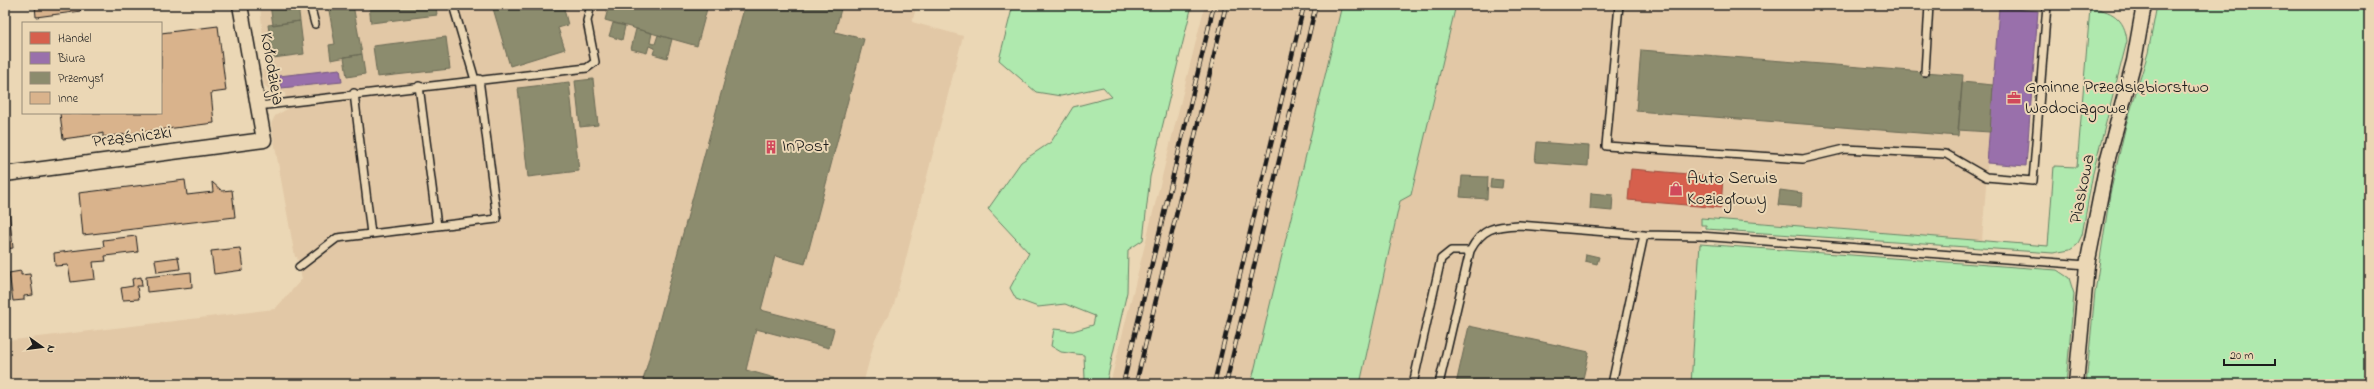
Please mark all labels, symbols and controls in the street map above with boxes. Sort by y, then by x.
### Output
legend [22,22,162,114]
text: Handel [58,30,92,48]
street label: Kołodzieja [252,31,290,107]
text: Biura [57,50,85,68]
text: Przemysł [58,70,103,89]
place label: Gminne Przedsiębiorstwo Wodociągowe [2025,75,2209,123]
text: Inne [58,90,79,108]
office icon: Gminne Przedsiębiorstwo Wodociągowe [2006,90,2022,106]
street label: Prząśniczki [91,120,173,156]
place label: InPost [782,134,829,160]
building icon: InPost [763,139,779,155]
street label: Piaskowa [2064,152,2102,226]
place label: Auto Serwis Koziegłowy [1687,166,1778,214]
shop icon: Auto Serwis Koziegłowy [1668,181,1684,197]
north arrow [22,327,62,367]
scale bar [2224,341,2275,367]
text: N [42,344,59,355]
text: 20 m [2230,347,2253,365]

